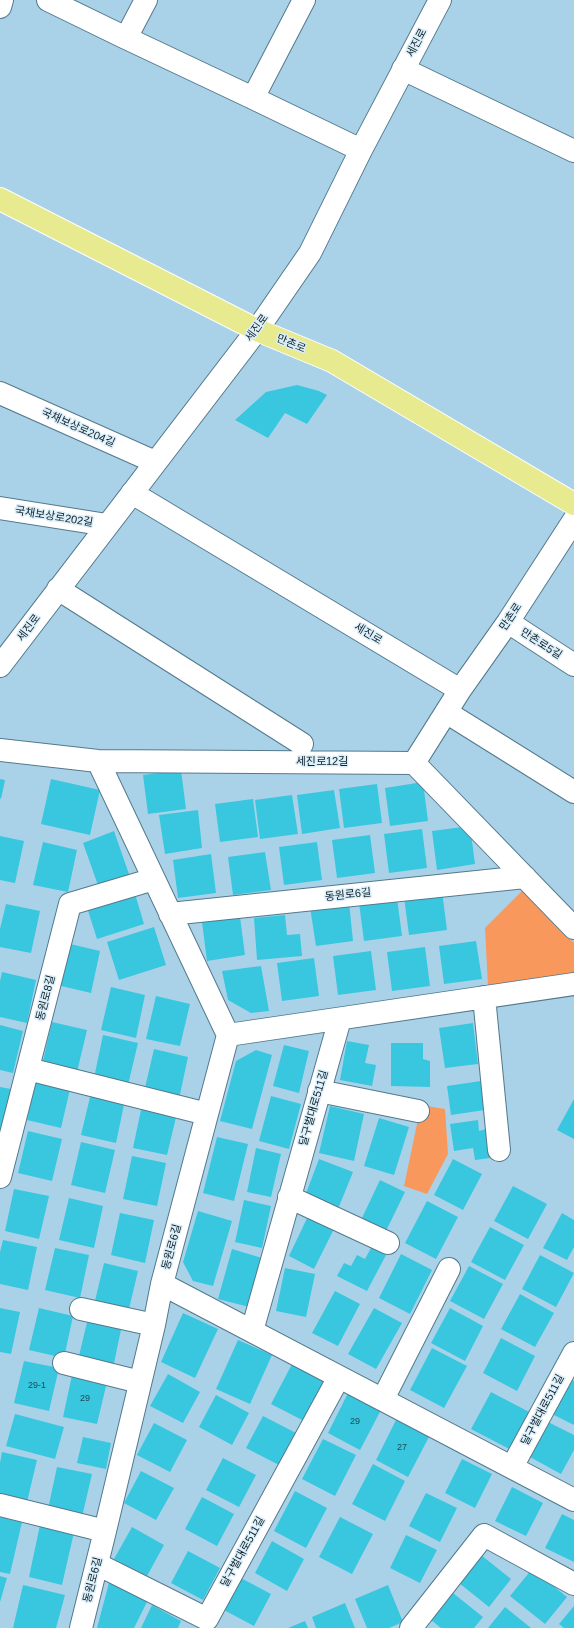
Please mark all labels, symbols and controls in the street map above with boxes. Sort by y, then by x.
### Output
street label: 세진로 [404,26,430,60]
street label: 세진로 [243,312,271,344]
street label: 만촌로 [274,332,308,356]
street label: 국채보상로204길 [39,406,117,450]
street label: 국채보상로202길 [14,504,94,530]
street label: 만촌로 [497,601,525,633]
street label: 세진로 [15,612,43,644]
street label: 세진로 [352,621,384,647]
street label: 만촌로5길 [518,626,564,662]
street label: 세진로12길 [296,755,348,769]
street label: 동원로6길 [324,886,372,904]
street label: 동원로8길 [34,974,58,1022]
street label: 달구벌대로511길 [297,1069,331,1147]
street label: 동원로6길 [160,1223,184,1271]
street label: 달구벌대로511길 [519,1372,567,1448]
house number: 29-1 [28,1381,46,1391]
house number: 29 [80,1394,90,1404]
house number: 29 [350,1417,360,1427]
house number: 27 [397,1443,407,1453]
street label: 달구벌대로511길 [218,1515,268,1589]
street label: 동원로6길 [81,1556,105,1604]

